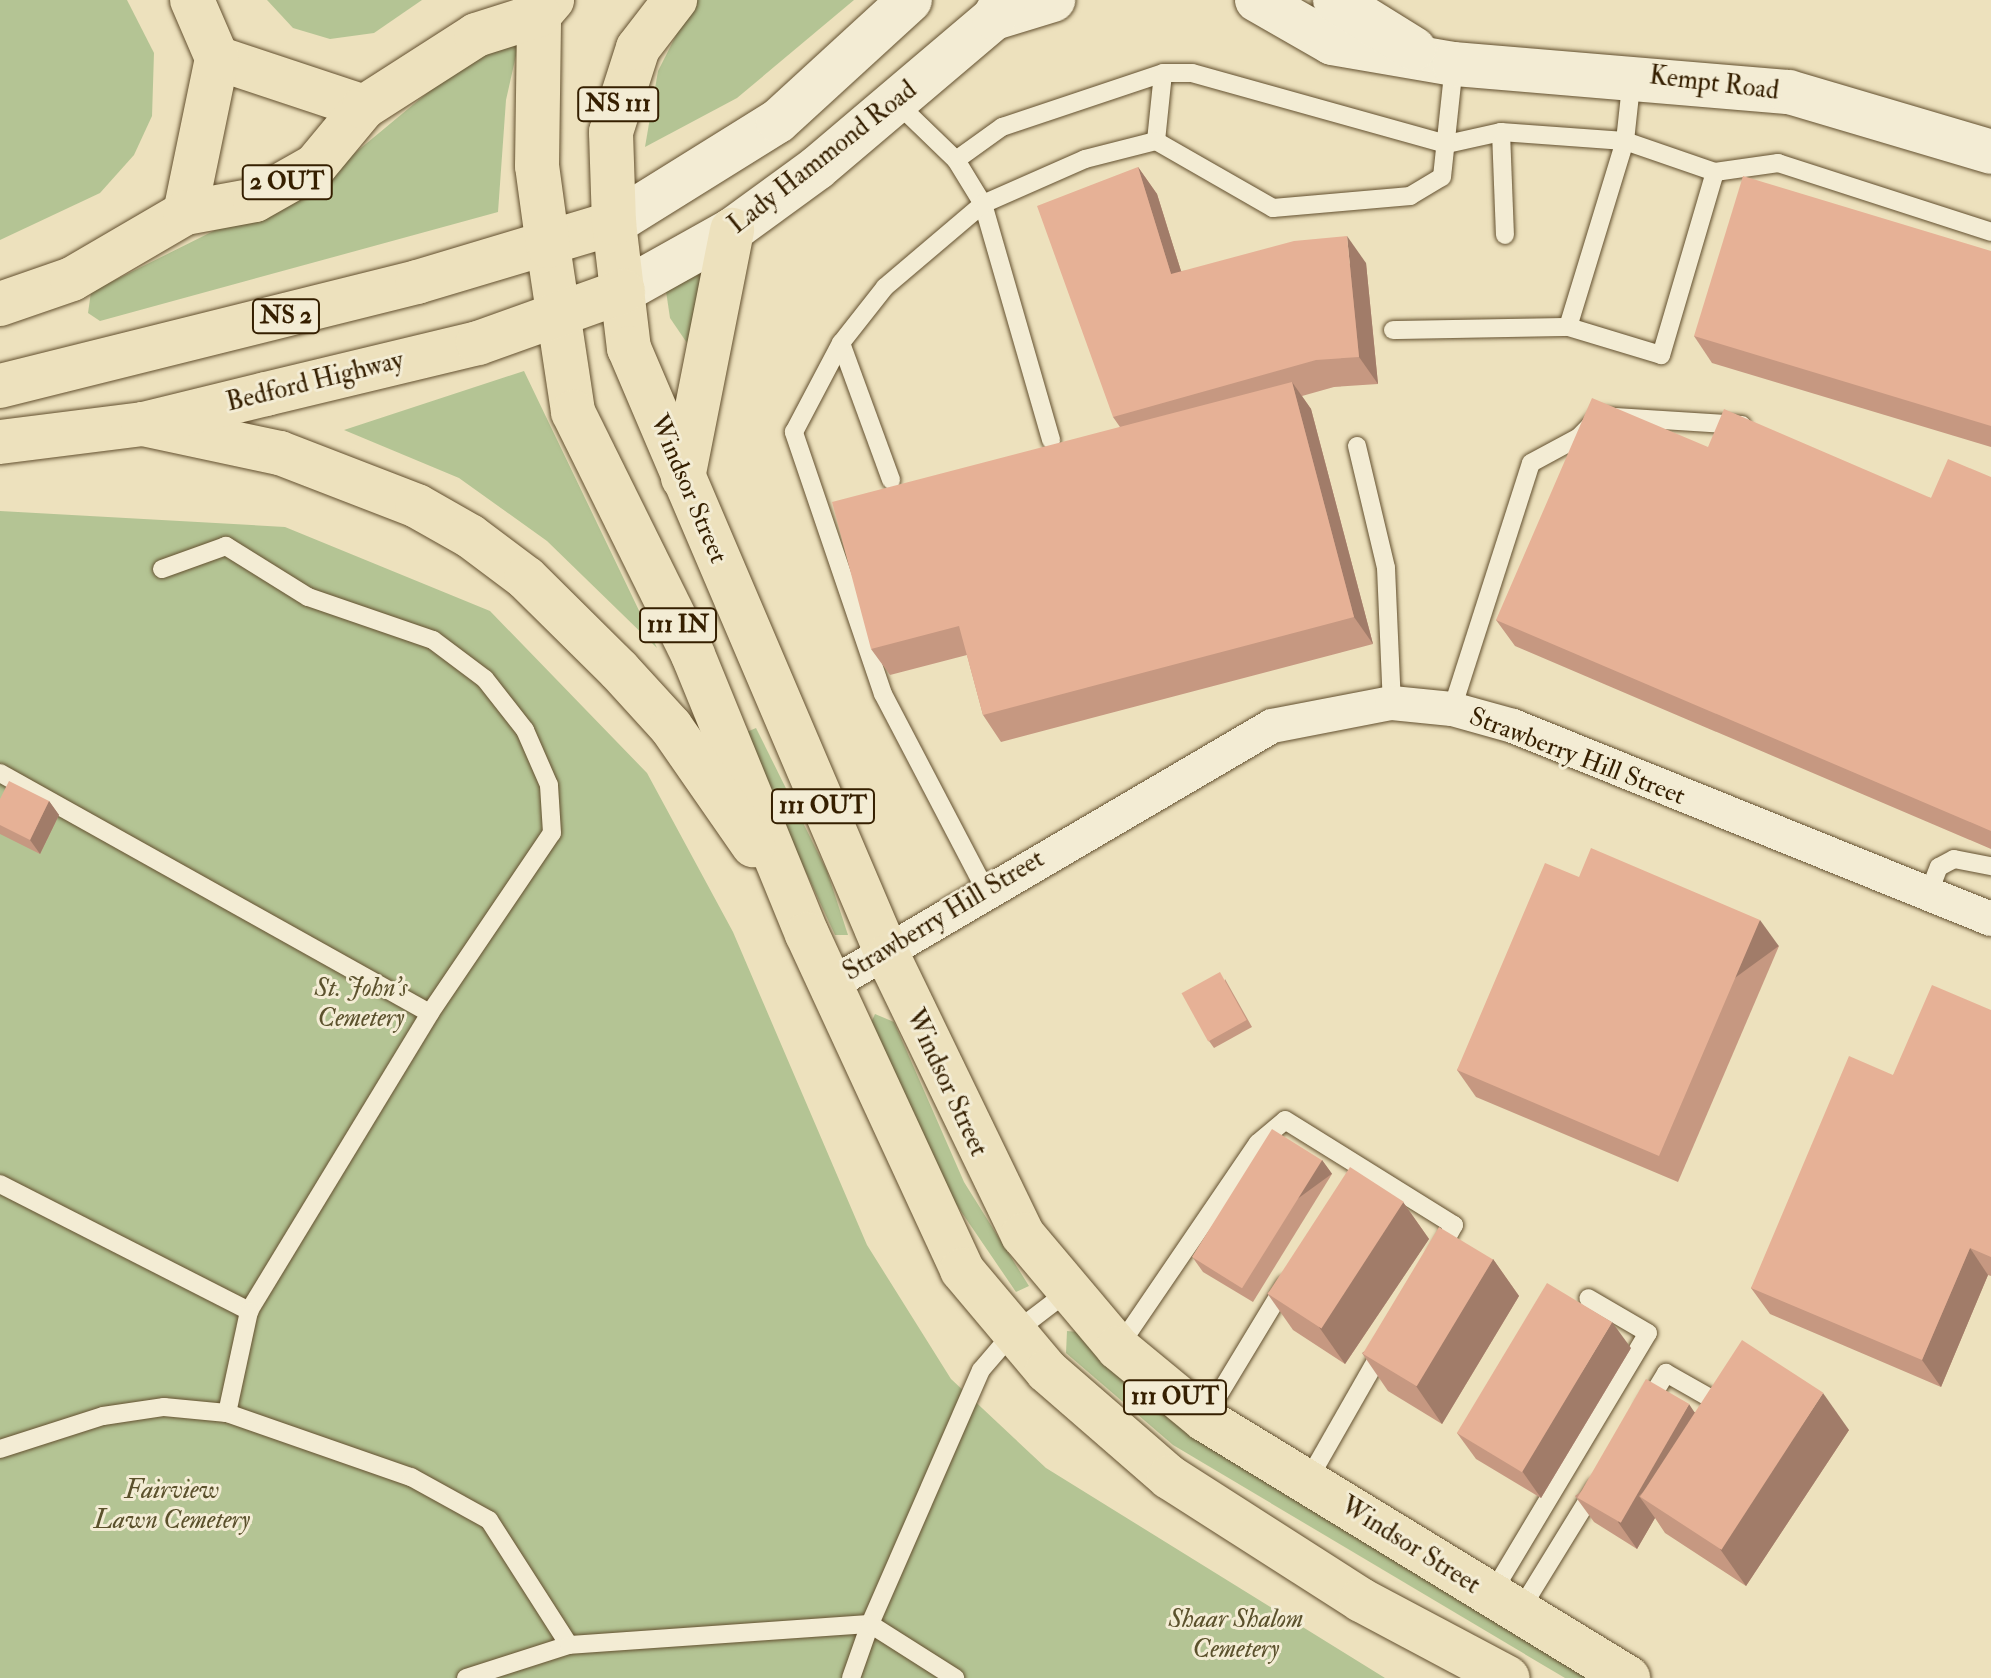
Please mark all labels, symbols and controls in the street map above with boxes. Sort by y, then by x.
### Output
street label: Kempt Road [1647,61,1781,107]
street label: Lady Hammond Road [723,75,923,241]
road number: NS 111 [576,84,660,124]
road number: 2 OUT [241,162,333,202]
road number: NS 2 [250,296,322,336]
street label: Bedford Highway [223,345,407,419]
street label: Windsor Street [643,410,733,568]
road number: 111 IN [638,605,718,645]
street label: Strawberry Hill Street [1465,701,1689,813]
road number: 111 OUT [769,786,877,826]
street label: Strawberry Hill Street [838,844,1050,988]
park label: St. John's Cemetery [315,973,407,1034]
street label: Windsor Street [898,1004,994,1162]
road number: 111 OUT [1121,1377,1229,1417]
park label: Fairview Lawn Cemetery [94,1475,250,1536]
street label: Windsor Street [1334,1491,1486,1601]
park label: Shaar Shalom Cemetery [1169,1604,1303,1666]

